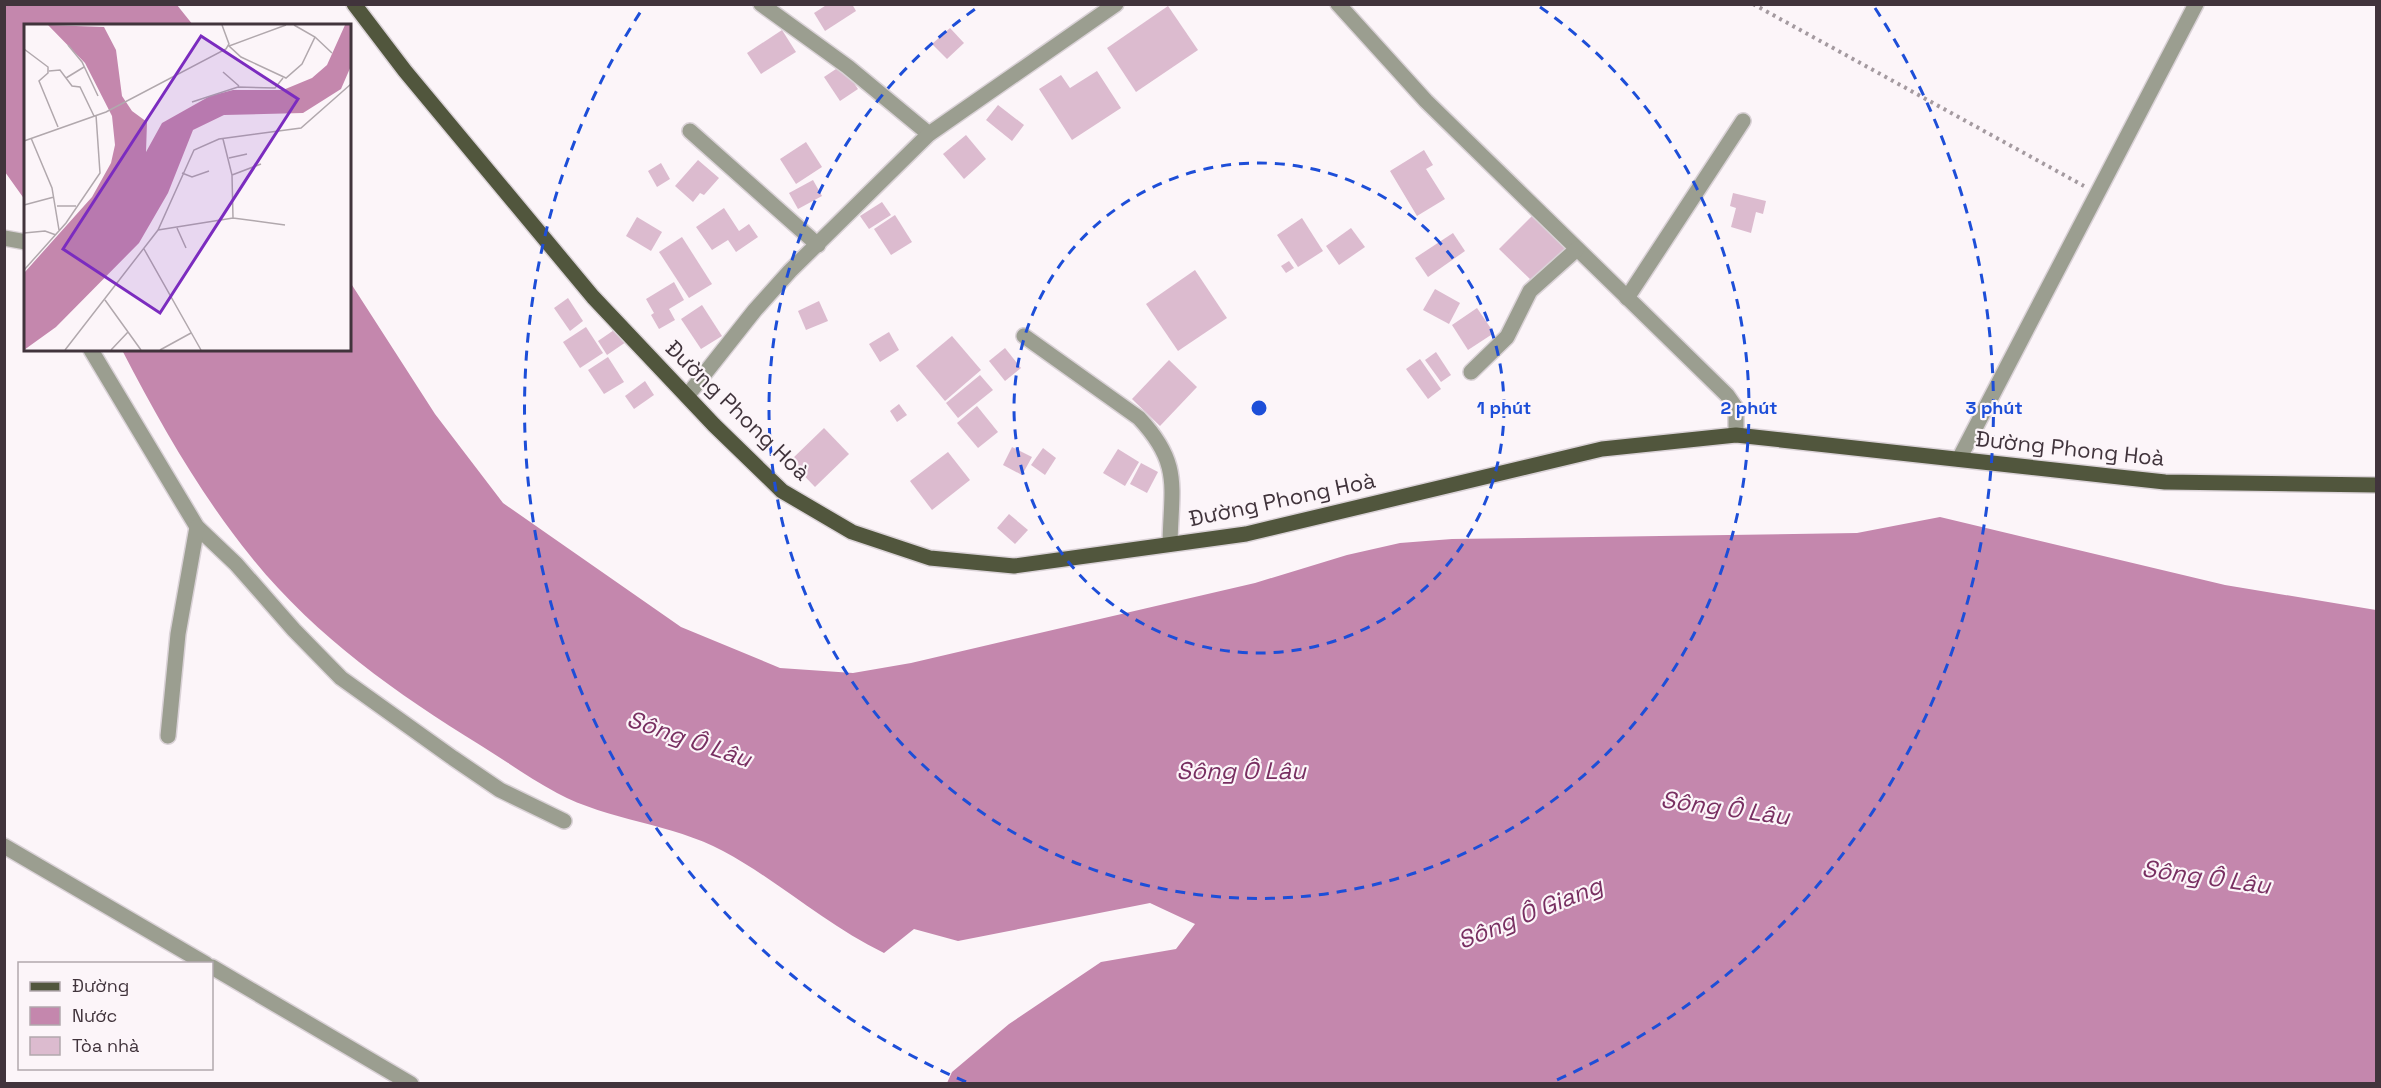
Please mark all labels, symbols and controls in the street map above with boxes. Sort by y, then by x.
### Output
inset map [24,24,351,351]
street label: Đường Phong Hoà [660,334,816,486]
text: 1 phút [1477,396,1531,419]
text: 2 phút [1721,396,1778,419]
text: 3 phút [1965,396,2023,419]
centre of rings [1249,398,1269,418]
street label: Đường Phong Hoà [1974,424,2166,472]
street label: Đường Phong Hoà [1186,465,1378,532]
water label: Sông Ô Lâu [623,703,757,775]
water label: Sông Ô Lâu [1176,755,1307,786]
water label: Sông Ô Lâu [1659,783,1793,832]
water label: Sông Ô Lâu [2140,852,2274,901]
water label: Sông Ô Giang [1453,869,1608,956]
legend [18,962,213,1070]
text: Đường [72,974,129,997]
text: Nước [72,1004,117,1027]
text: Tòa nhà [72,1034,139,1057]

